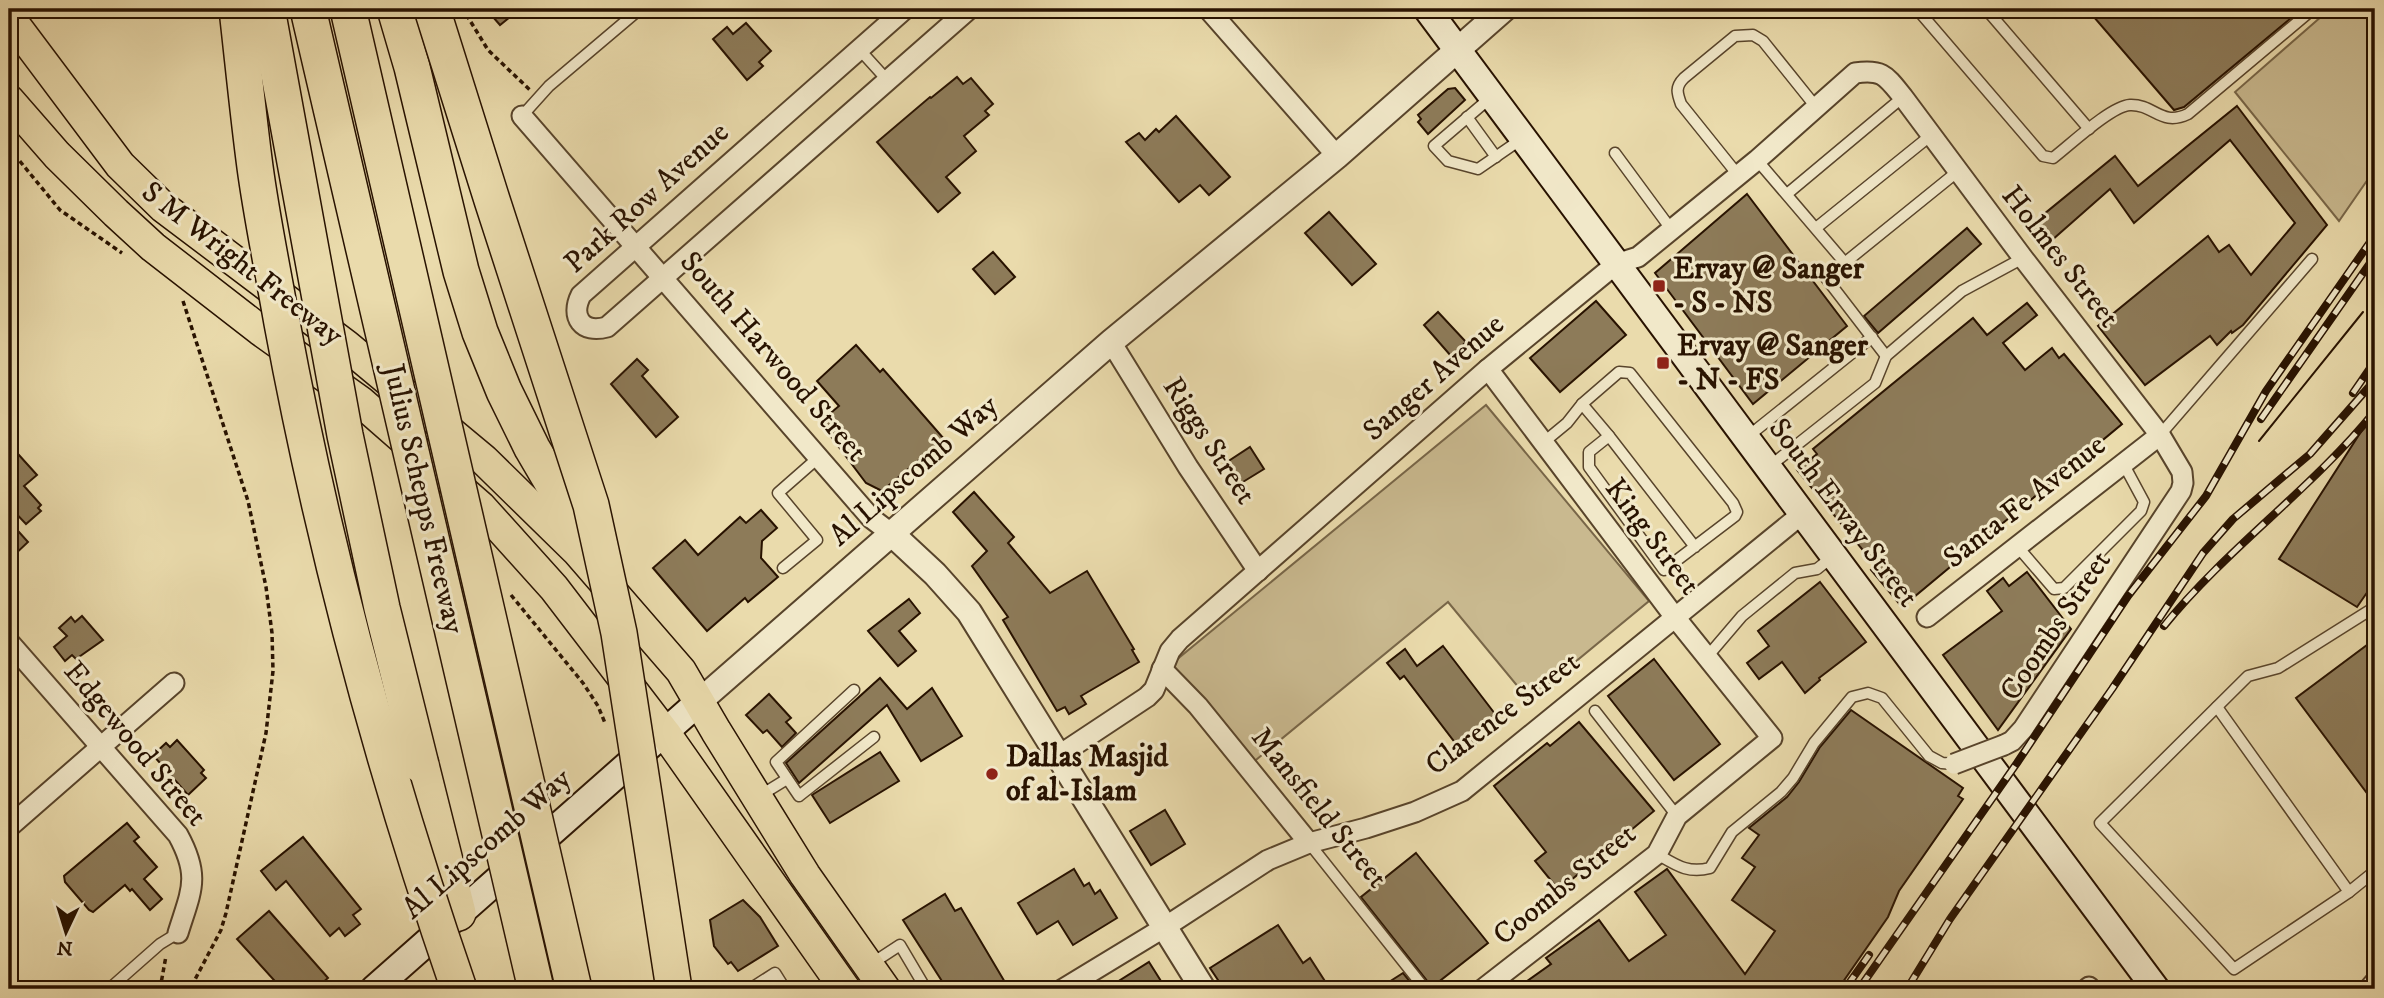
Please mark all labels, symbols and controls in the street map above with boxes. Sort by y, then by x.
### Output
street label: Park Row Avenue [557,114,737,282]
street label: S M Wright Freeway [134,174,351,355]
street label: Holmes Street [1993,178,2127,336]
street label: South Harwood Street [672,244,874,470]
place label: Ervay @ Sanger - S - NS [1673,251,1865,322]
marker: Ervay @ Sanger - S - NS [1651,278,1667,294]
street label: Sanger Avenue [1356,307,1512,449]
place label: Ervay @ Sanger - N - FS [1677,328,1869,399]
marker: Ervay @ Sanger - N - FS [1655,355,1671,371]
street label: Julius Schepps Freeway [373,358,472,638]
street label: Riggs Street [1154,370,1264,512]
street label: Al Lipscomb Way [822,387,1007,554]
street label: South Ervay Street [1760,411,1926,615]
street label: Santa Fe Avenue [1936,427,2114,577]
street label: King Street [1596,471,1708,603]
street label: Coombs Street [1992,544,2120,708]
street label: Clarence Street [1419,644,1587,784]
street label: Edgewood Street [55,654,215,834]
street label: Mansfield Street [1243,720,1395,896]
place label: Dallas Masjid of al-Islam [1006,739,1169,810]
street label: Al Lipscomb Way [395,760,580,927]
marker: Dallas Masjid of al-Islam [984,766,1000,782]
street label: Coombs Street [1486,816,1644,954]
north arrow [32,897,102,967]
text: N [56,935,74,959]

